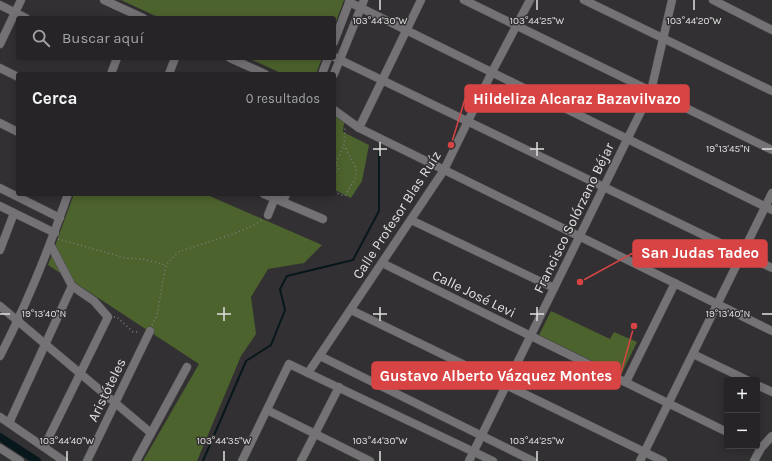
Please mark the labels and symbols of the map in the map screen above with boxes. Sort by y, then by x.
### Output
text: 103°44'30"W [353,15,408,27]
text: 103°44'25"W [510,15,564,27]
text: 103°44'20"W [667,15,721,27]
callout: Hildeliza Alcaraz Bazavilvazo [465,85,689,112]
text: Hildeliza Alcaraz Bazavilvazo [473,90,681,108]
street label: Francisco Solórzano Béjar [530,139,618,296]
text: 19°13'45"N [706,143,750,155]
street label: Calle Profesor Blas Ruíz [349,148,445,282]
callout: San Judas Tadeo [633,240,767,267]
text: San Judas Tadeo [641,244,759,262]
street label: Calle José Levi [429,266,519,322]
text: 19°13'40"N [22,308,66,320]
text: 19°13'40"N [706,308,750,320]
street label: Aristóteles [84,356,130,424]
callout: Gustavo Alberto Vázquez Montes [372,362,620,389]
text: Gustavo Alberto Vázquez Montes [380,367,612,385]
text: 103°44'40"W [40,435,94,447]
text: 103°44'35"W [197,435,251,447]
text: 103°44'30"W [353,435,408,447]
text: 103°44'25"W [510,435,564,447]

